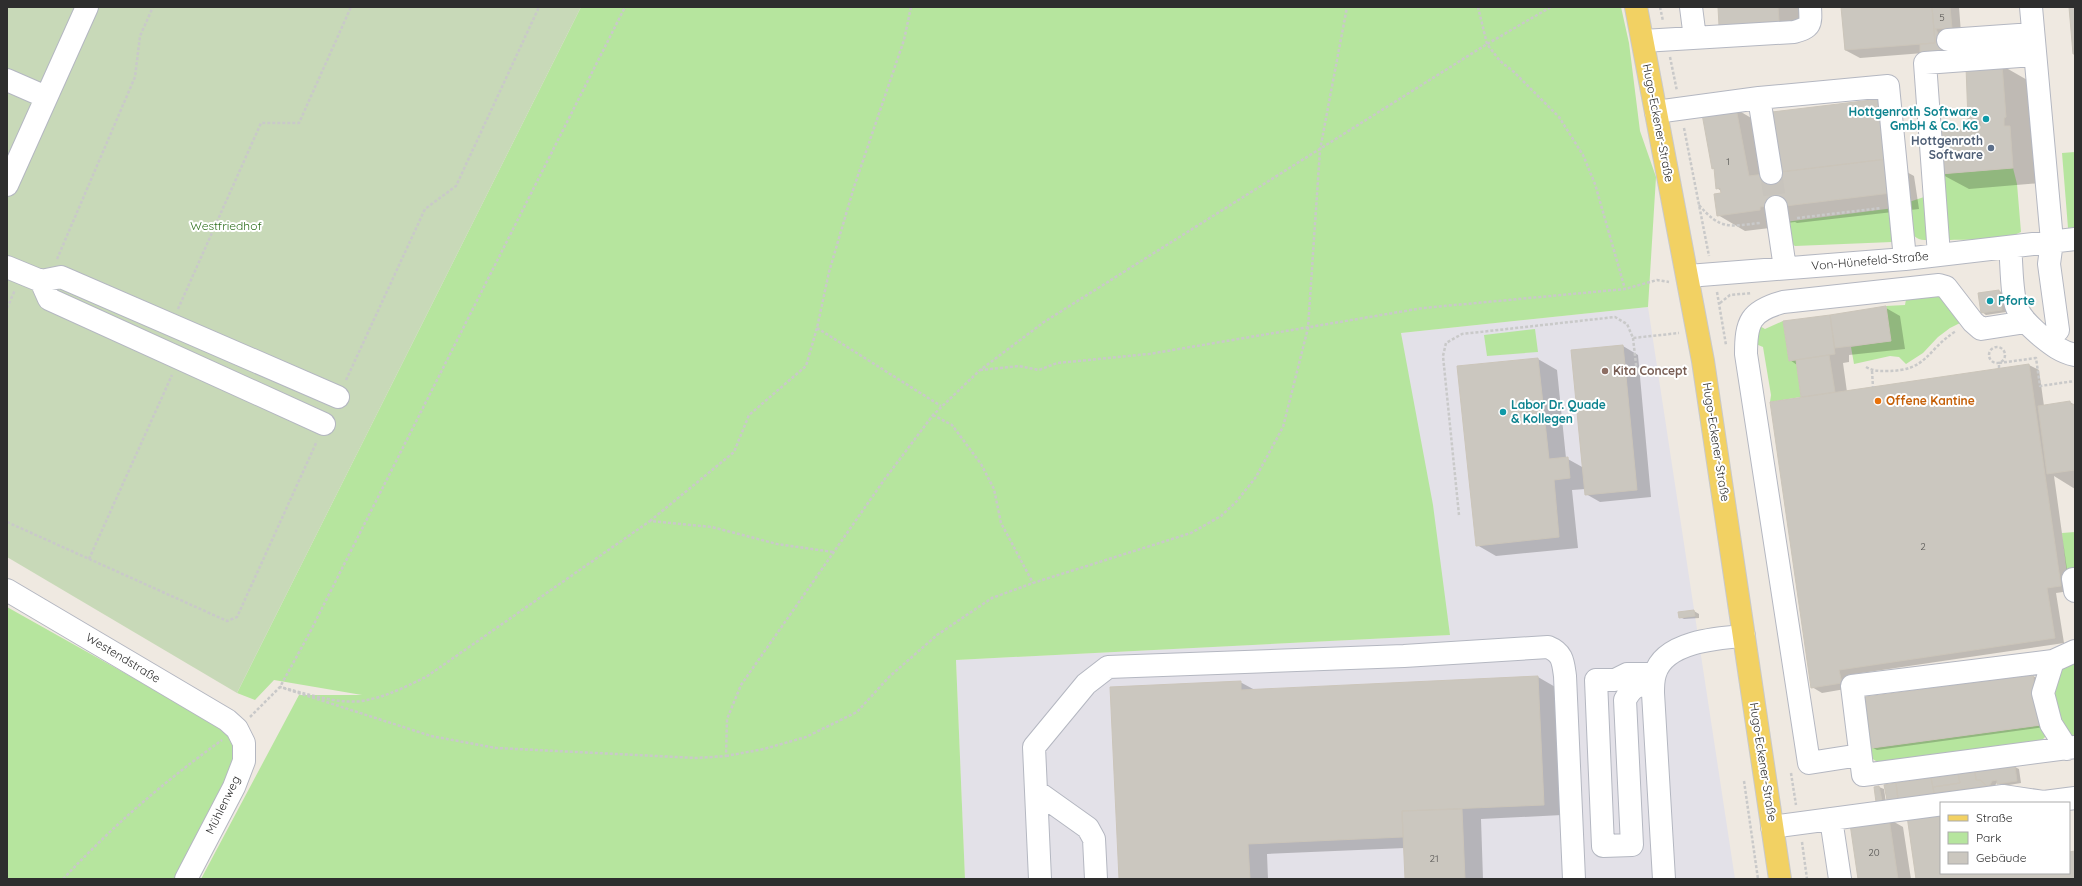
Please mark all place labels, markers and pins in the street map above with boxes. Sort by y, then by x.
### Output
place label: Hottgenroth Software GmbH & Co. KG [1849,104,1978,133]
marker: Hottgenroth Software GmbH & Co. KG [1981,114,1991,124]
place label: Hottgenroth Software [1911,133,1983,162]
marker: Hottgenroth Software [1986,143,1996,153]
place label: Pforte [1998,293,2035,308]
marker: Pforte [1985,296,1995,306]
place label: Kita Concept [1613,363,1688,378]
marker: Kita Concept [1600,366,1610,376]
place label: Offene Kantine [1886,393,1975,408]
marker: Offene Kantine [1873,396,1883,406]
place label: Labor Dr. Quade & Kollegen [1511,397,1606,426]
marker: Labor Dr. Quade & Kollegen [1498,407,1508,417]

